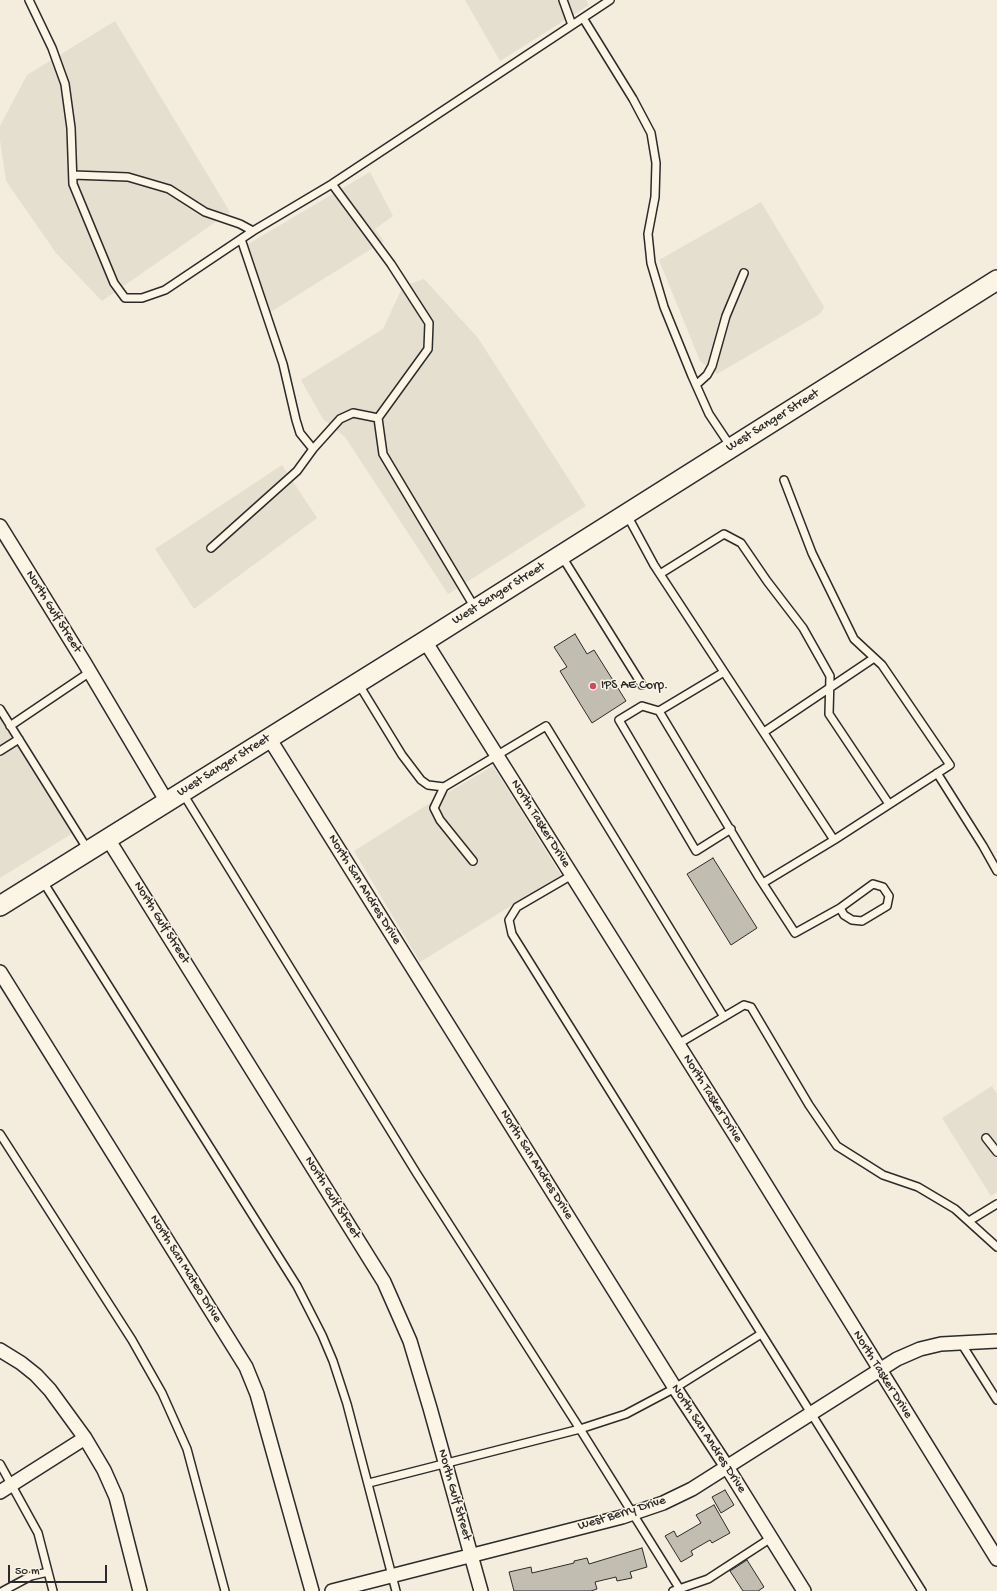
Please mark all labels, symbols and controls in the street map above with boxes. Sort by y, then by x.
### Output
street label: West Sanger Street [724,386,822,456]
street label: West Sanger Street [450,559,548,629]
street label: North Gulf Street [21,568,85,656]
place label: IPS AE Corp. [601,678,668,694]
marker: IPS AE Corp. [588,681,598,691]
street label: West Sanger Street [175,731,273,801]
street label: North Tasker Drive [507,777,573,871]
street label: North San Andres Drive [324,832,404,948]
street label: North Gulf Street [129,879,193,967]
street label: North Tasker Drive [679,1052,745,1146]
street label: North San Andres Drive [496,1107,576,1223]
street label: North Gulf Street [300,1154,364,1242]
street label: North San Mateo Drive [145,1212,225,1326]
street label: North Tasker Drive [849,1328,915,1422]
street label: North San Andres Drive [667,1382,749,1496]
street label: North Gulf Street [434,1448,474,1542]
street label: West Berry Drive [576,1493,668,1535]
scale bar [10,1557,109,1583]
text: 50 m [15,1565,40,1579]

